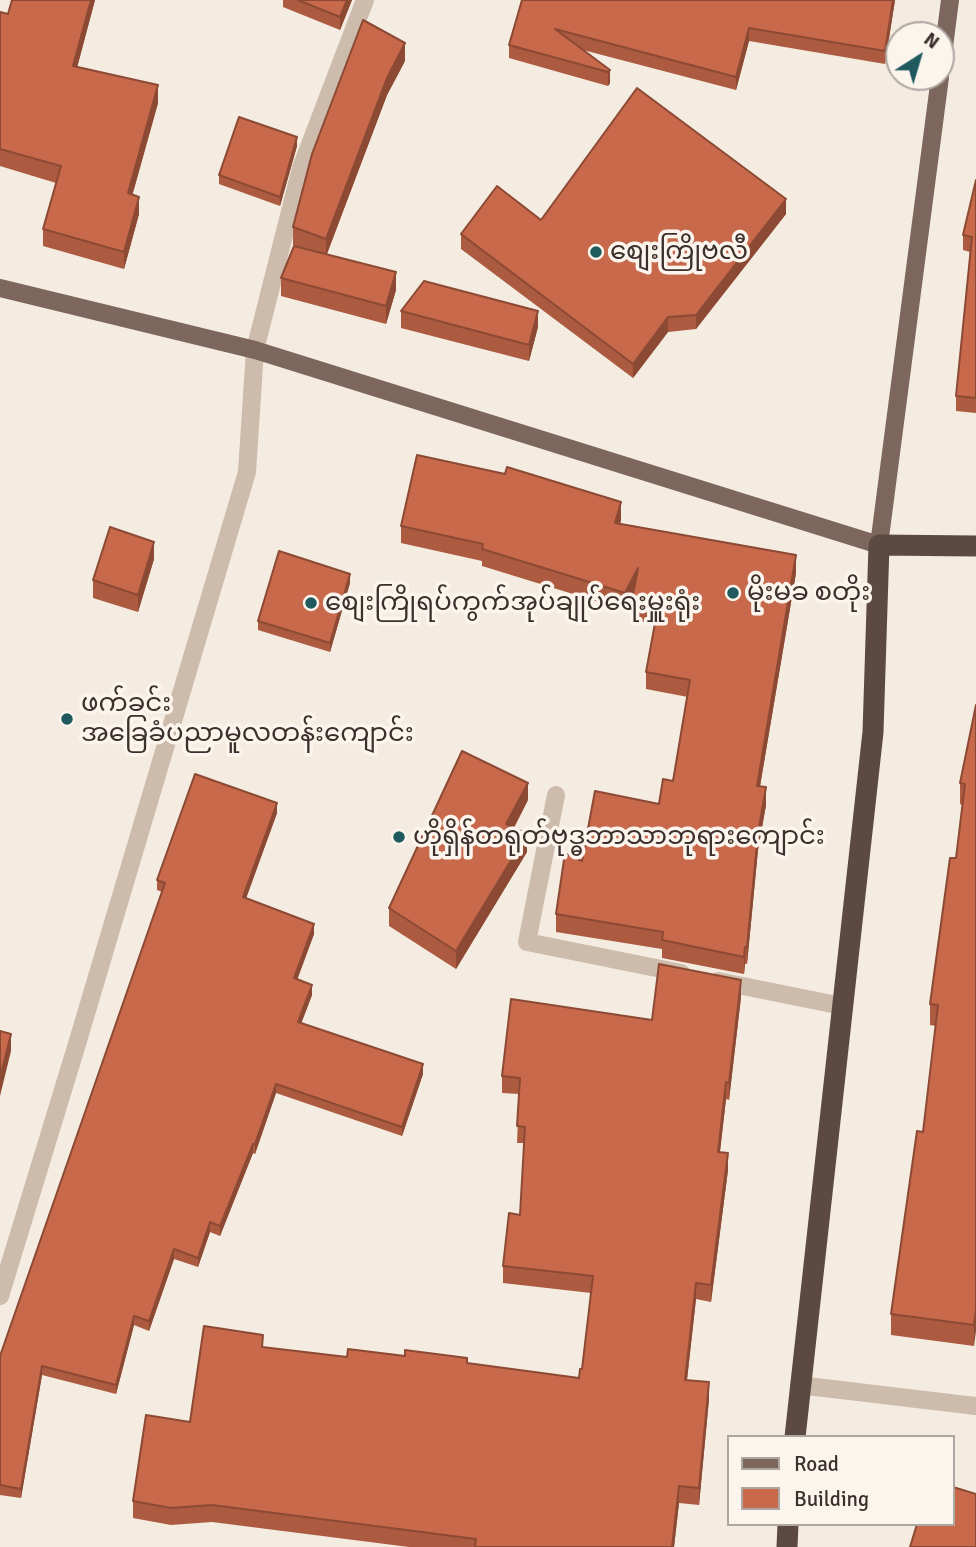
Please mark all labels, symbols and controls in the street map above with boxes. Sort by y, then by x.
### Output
north arrow [885,21,955,91]
text: N [919,27,944,54]
place label: စျေးကြိုဗလီ [610,236,748,268]
marker: စျေးကြိုဗလီ [588,244,604,260]
place label: မိုးမခ စတိုး [747,577,870,609]
marker: မိုးမခ စတိုး [725,585,741,601]
place label: စျေးကြိုရပ်ကွက်အုပ်ချုပ်ရေးမှူးရုံး [325,587,700,619]
marker: စျေးကြိုရပ်ကွက်အုပ်ချုပ်ရေးမှူးရုံး [303,595,319,611]
place label: ဖက်ခင်း အခြေခံပညာမူလတန်းကျောင်း [81,688,414,750]
marker: ဖက်ခင်း အခြေခံပညာမူလတန်းကျောင်း [59,711,75,727]
place label: ဟိုရှိန်တရုတ်ဗုဒ္ဓဘာသာဘုရားကျောင်း [413,821,825,853]
marker: ဟိုရှိန်တရုတ်ဗုဒ္ဓဘာသာဘုရားကျောင်း [391,829,407,845]
legend [727,1435,955,1526]
text: Road [794,1451,839,1477]
text: Building [794,1486,869,1512]

